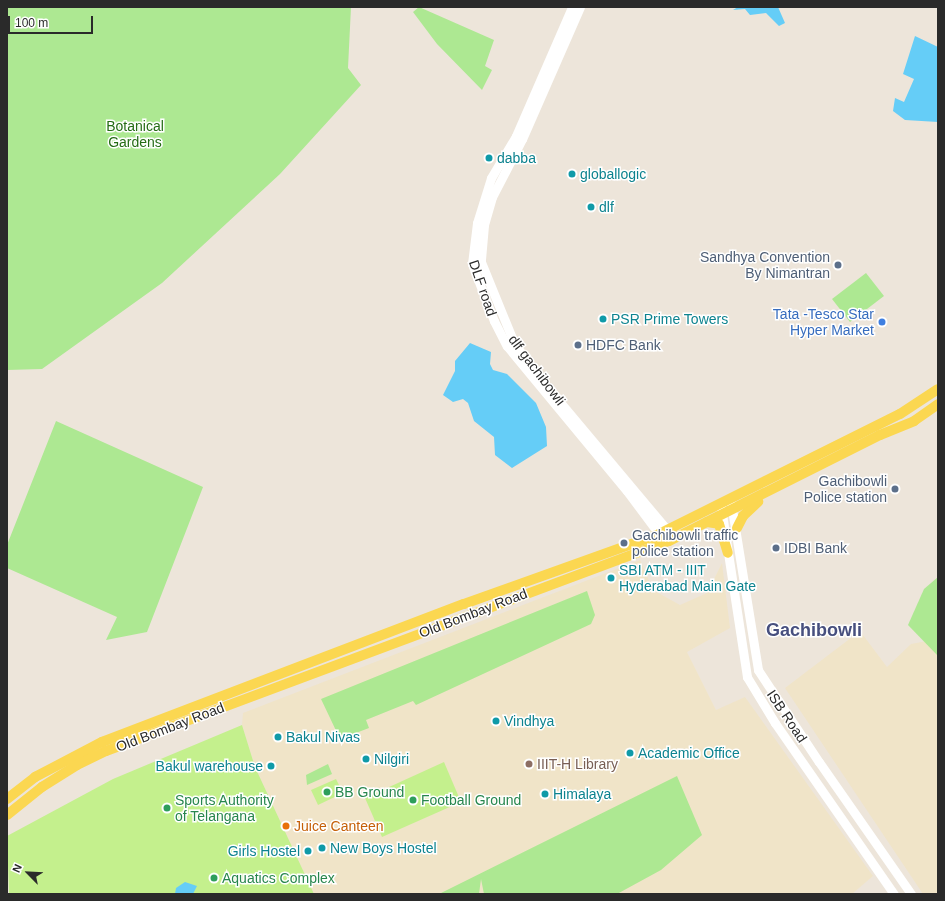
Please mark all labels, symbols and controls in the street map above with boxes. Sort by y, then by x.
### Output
scale bar [10,8,95,34]
text: 100 m [15,16,48,30]
park label: Botanical Gardens [106,118,164,150]
place label: dabba [497,150,536,166]
marker: dabba [484,153,494,163]
place label: globallogic [580,166,646,182]
marker: globallogic [567,169,577,179]
place label: dlf [599,199,614,215]
marker: dlf [586,202,596,212]
place label: Sandhya Convention By Nimantran [700,249,830,282]
street label: DLF road [466,258,500,318]
marker: Sandhya Convention By Nimantran [833,260,843,270]
place label: Tata -Tesco Star Hyper Market [773,306,874,338]
place label: PSR Prime Towers [611,311,728,327]
marker: PSR Prime Towers [598,314,608,324]
marker: Tata -Tesco Star Hyper Market [877,317,887,327]
street label: dlf gachibowli [505,331,569,409]
place label: HDFC Bank [586,337,661,353]
marker: HDFC Bank [573,340,583,350]
place label: Gachibowli Police station [804,473,887,506]
marker: Gachibowli Police station [890,484,900,494]
place label: Gachibowli traffic police station [632,527,738,560]
marker: Gachibowli traffic police station [619,538,629,548]
place label: IDBI Bank [784,540,847,556]
marker: IDBI Bank [771,543,781,553]
place label: SBI ATM - IIIT Hyderabad Main Gate [619,562,756,594]
marker: SBI ATM - IIIT Hyderabad Main Gate [606,573,616,583]
street label: Old Bombay Road [417,585,529,641]
district label: Gachibowli [766,619,862,641]
street label: ISB Road [763,686,811,746]
street label: Old Bombay Road [114,699,226,755]
place label: Vindhya [504,713,554,729]
marker: Vindhya [491,716,501,726]
place label: Bakul Nivas [286,729,360,745]
marker: Bakul Nivas [273,732,283,742]
place label: Academic Office [638,745,740,761]
marker: Academic Office [625,748,635,758]
place label: Nilgiri [374,751,409,767]
marker: Nilgiri [361,754,371,764]
place label: IIIT-H Library [537,756,618,772]
place label: Bakul warehouse [156,758,263,774]
marker: IIIT-H Library [524,759,534,769]
marker: Bakul warehouse [266,761,276,771]
place label: BB Ground [335,784,404,800]
place label: Himalaya [553,786,611,802]
marker: BB Ground [322,787,332,797]
marker: Himalaya [540,789,550,799]
place label: Sports Authority of Telangana [175,792,275,824]
place label: Football Ground [421,792,521,808]
marker: Football Ground [408,795,418,805]
marker: Sports Authority of Telangana [162,803,172,813]
place label: Juice Canteen [294,818,384,834]
marker: Juice Canteen [281,821,291,831]
place label: New Boys Hostel [330,840,437,856]
place label: Girls Hostel [228,843,300,859]
marker: New Boys Hostel [317,843,327,853]
marker: Girls Hostel [303,846,313,856]
north arrow [8,853,48,893]
text: N [10,862,24,874]
place label: Aquatics Complex [222,870,335,886]
marker: Aquatics Complex [209,873,219,883]

